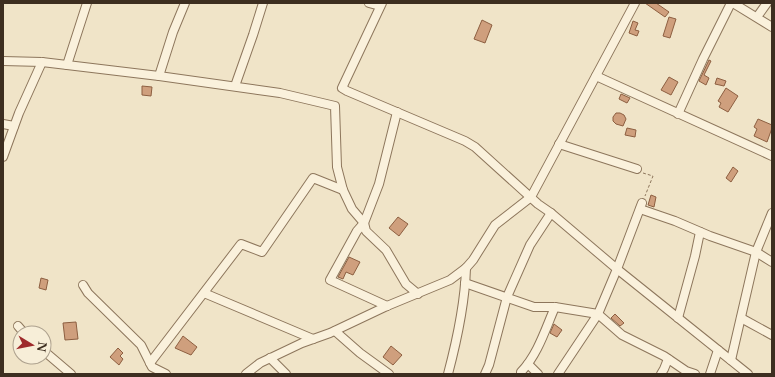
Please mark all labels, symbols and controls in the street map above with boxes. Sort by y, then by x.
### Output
north arrow [12,325,52,365]
text: N [34,340,50,354]

